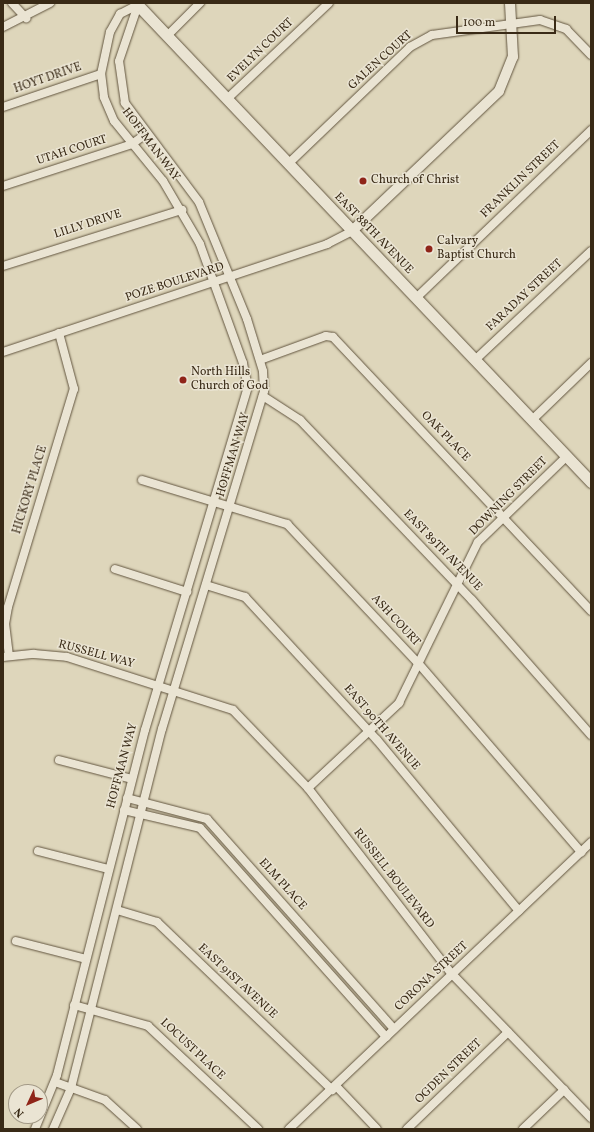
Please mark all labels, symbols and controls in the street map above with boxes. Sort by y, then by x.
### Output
scale bar [458,8,558,34]
text: 100 m [463,15,495,31]
street label: EVELYN COURT [225,16,297,86]
street label: GALEN COURT [346,29,416,93]
street label: HOYT DRIVE [12,61,84,97]
street label: HOFFMAN WAY [118,105,182,185]
street label: UTAH COURT [35,133,109,169]
street label: FRANKLIN STREET [478,138,564,222]
place label: Church of Christ [371,174,458,188]
marker: Church of Christ [358,176,368,186]
street label: EAST 88TH AVENUE [330,190,416,278]
street label: LILLY DRIVE [52,207,124,243]
place label: Calvary Baptist Church [437,235,516,263]
marker: Calvary Baptist Church [424,244,434,254]
street label: FARADAY STREET [484,257,566,335]
street label: POZE BOULEVARD [124,260,226,306]
place label: North Hills Church of God [191,366,267,394]
marker: North Hills Church of God [178,375,188,385]
street label: OAK PLACE [417,409,473,465]
street label: HOFFMAN WAY [214,411,254,499]
street label: HICKORY PLACE [11,444,51,536]
street label: DOWNING STREET [467,455,551,539]
street label: EAST 89TH AVENUE [399,507,485,595]
street label: ASH COURT [367,592,423,650]
street label: RUSSELL WAY [56,638,136,672]
street label: EAST 90TH AVENUE [340,682,422,774]
street label: HOFFMAN WAY [105,722,141,810]
street label: RUSSELL BOULEVARD [350,826,436,932]
street label: ELM PLACE [255,856,309,914]
street label: CORONA STREET [392,939,472,1015]
street label: EAST 91ST AVENUE [194,941,280,1023]
street label: LOCUST PLACE [156,1016,228,1084]
street label: OGDEN STREET [413,1037,485,1107]
north arrow [8,1084,48,1124]
text: N [12,1104,28,1120]

